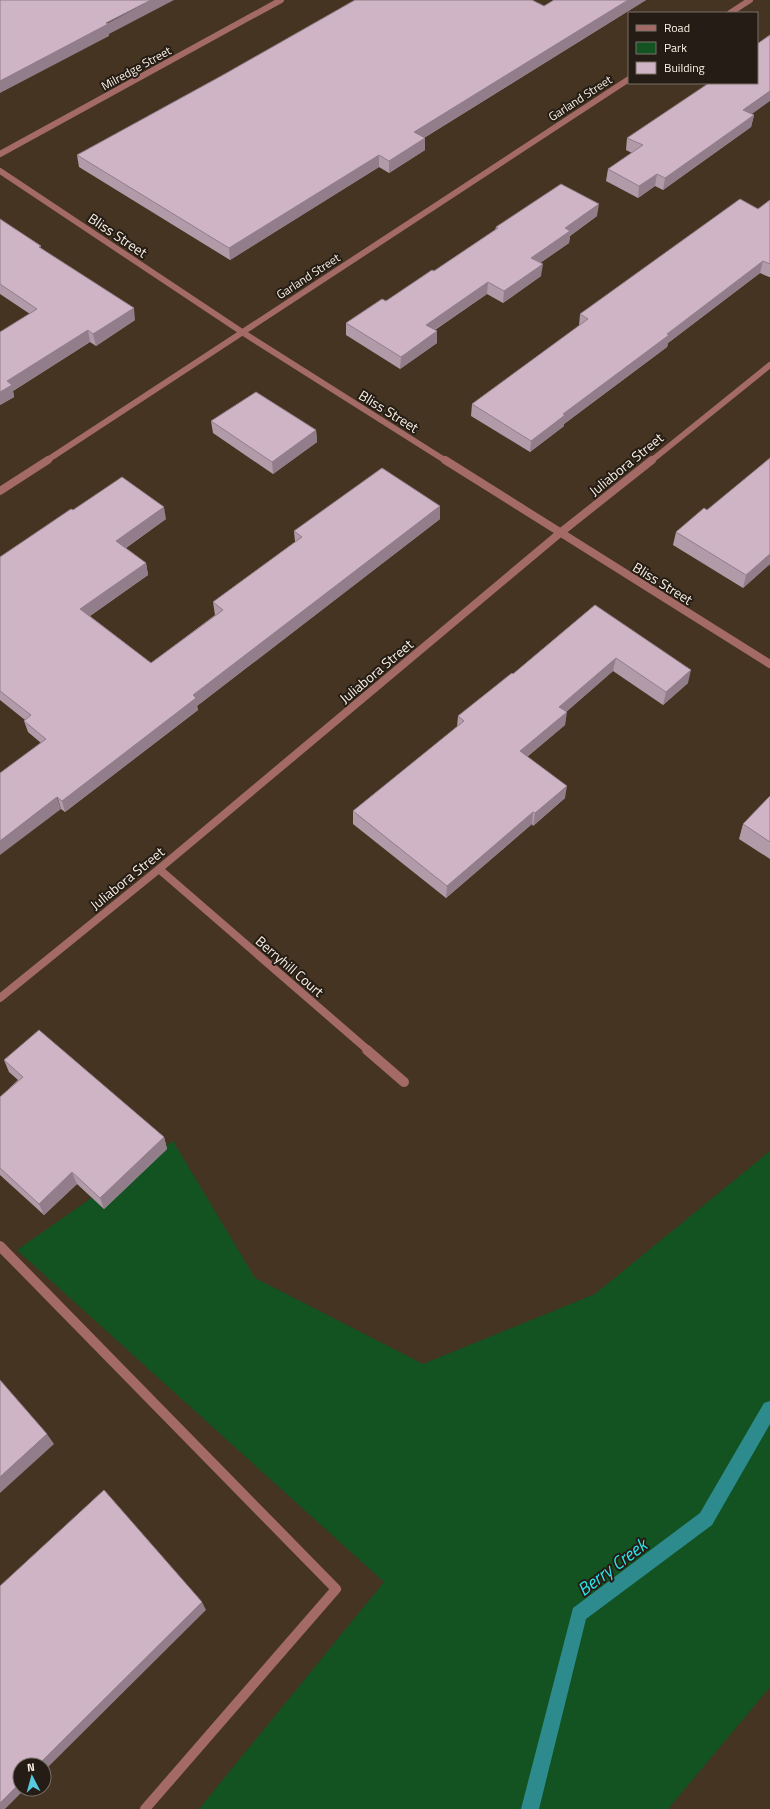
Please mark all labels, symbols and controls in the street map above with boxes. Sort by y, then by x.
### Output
legend [628,12,758,84]
text: Road [664,18,690,37]
text: Park [664,38,687,57]
street label: Milredge Street [97,40,175,95]
text: Building [664,58,705,77]
street label: Garland Street [544,70,616,126]
street label: Bliss Street [84,208,152,263]
street label: Garland Street [272,248,344,304]
street label: Bliss Street [355,384,423,438]
street label: Juliabora Street [584,427,668,501]
street label: Bliss Street [629,556,697,610]
street label: Juliabora Street [335,634,418,708]
street label: Juliabora Street [85,841,169,915]
street label: Berryhill Court [251,930,329,1002]
water label: Berry Creek [571,1531,654,1602]
north arrow [12,1757,52,1797]
text: N [26,1759,36,1775]

